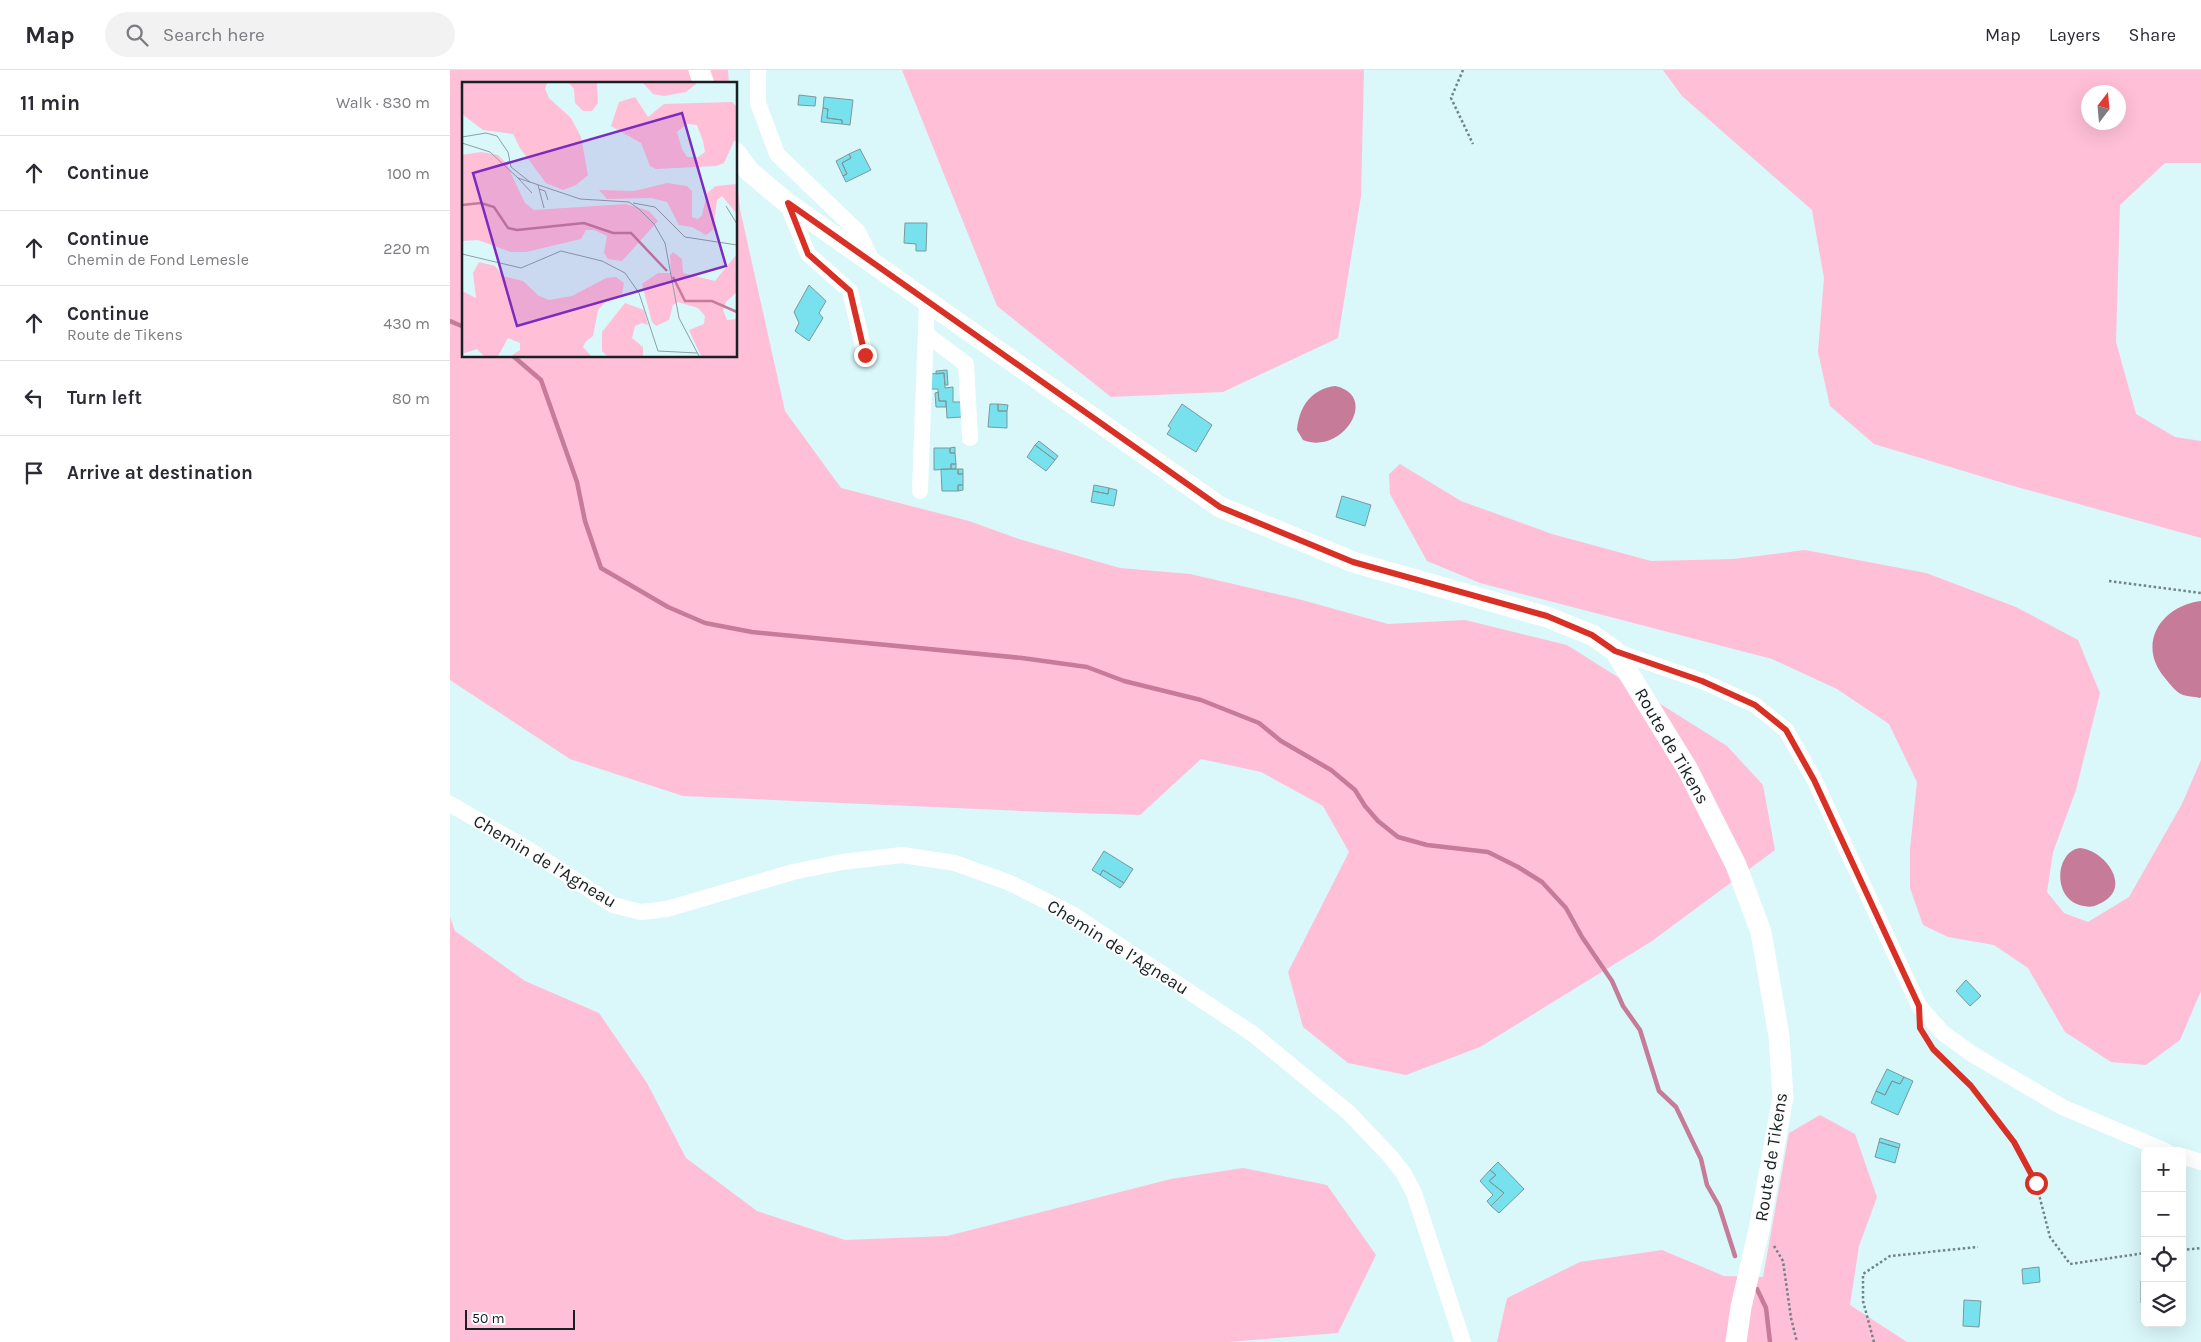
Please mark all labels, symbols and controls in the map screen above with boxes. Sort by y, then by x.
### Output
search box [105,12,455,57]
text: Map [25,21,75,49]
icon: search [123,21,151,49]
text: Search here [163,24,265,46]
text: Map [1985,24,2021,46]
text: Layers [2049,24,2101,46]
text: Share [2129,24,2176,46]
inset map [462,82,738,358]
north arrow [2081,85,2126,130]
text: 11 min [20,91,80,115]
text: Walk · 830 m [336,93,430,112]
icon: ahead [20,159,48,187]
text: Continue [67,162,149,184]
text: 100 m [387,164,430,183]
text: Continue [67,228,149,250]
icon: ahead [20,234,48,262]
text: 220 m [383,239,430,258]
text: Chemin de Fond Lemesle [67,250,249,269]
text: Continue [67,303,149,325]
icon: ahead [20,309,48,337]
text: 430 m [383,314,430,333]
text: Route de Tikens [67,325,183,344]
route end [854,344,877,367]
icon: left [20,384,48,412]
text: Turn left [67,387,142,409]
text: 80 m [392,389,430,408]
icon: arrive [20,459,48,487]
text: Arrive at destination [67,462,253,484]
street label: Route de Tikens [1630,684,1714,808]
street label: Chemin de l’Agneau [469,810,621,912]
street label: Chemin de l’Agneau [1043,894,1193,1000]
street label: Route de Tikens [1750,1091,1792,1223]
map controls [2141,1147,2186,1327]
button: + [2141,1147,2186,1192]
route start [2025,1172,2048,1195]
button: − [2141,1192,2186,1237]
button: locate [2141,1237,2186,1282]
button: layers [2141,1282,2186,1327]
scale bar [465,1307,575,1330]
text: 50 m [472,1310,505,1327]

